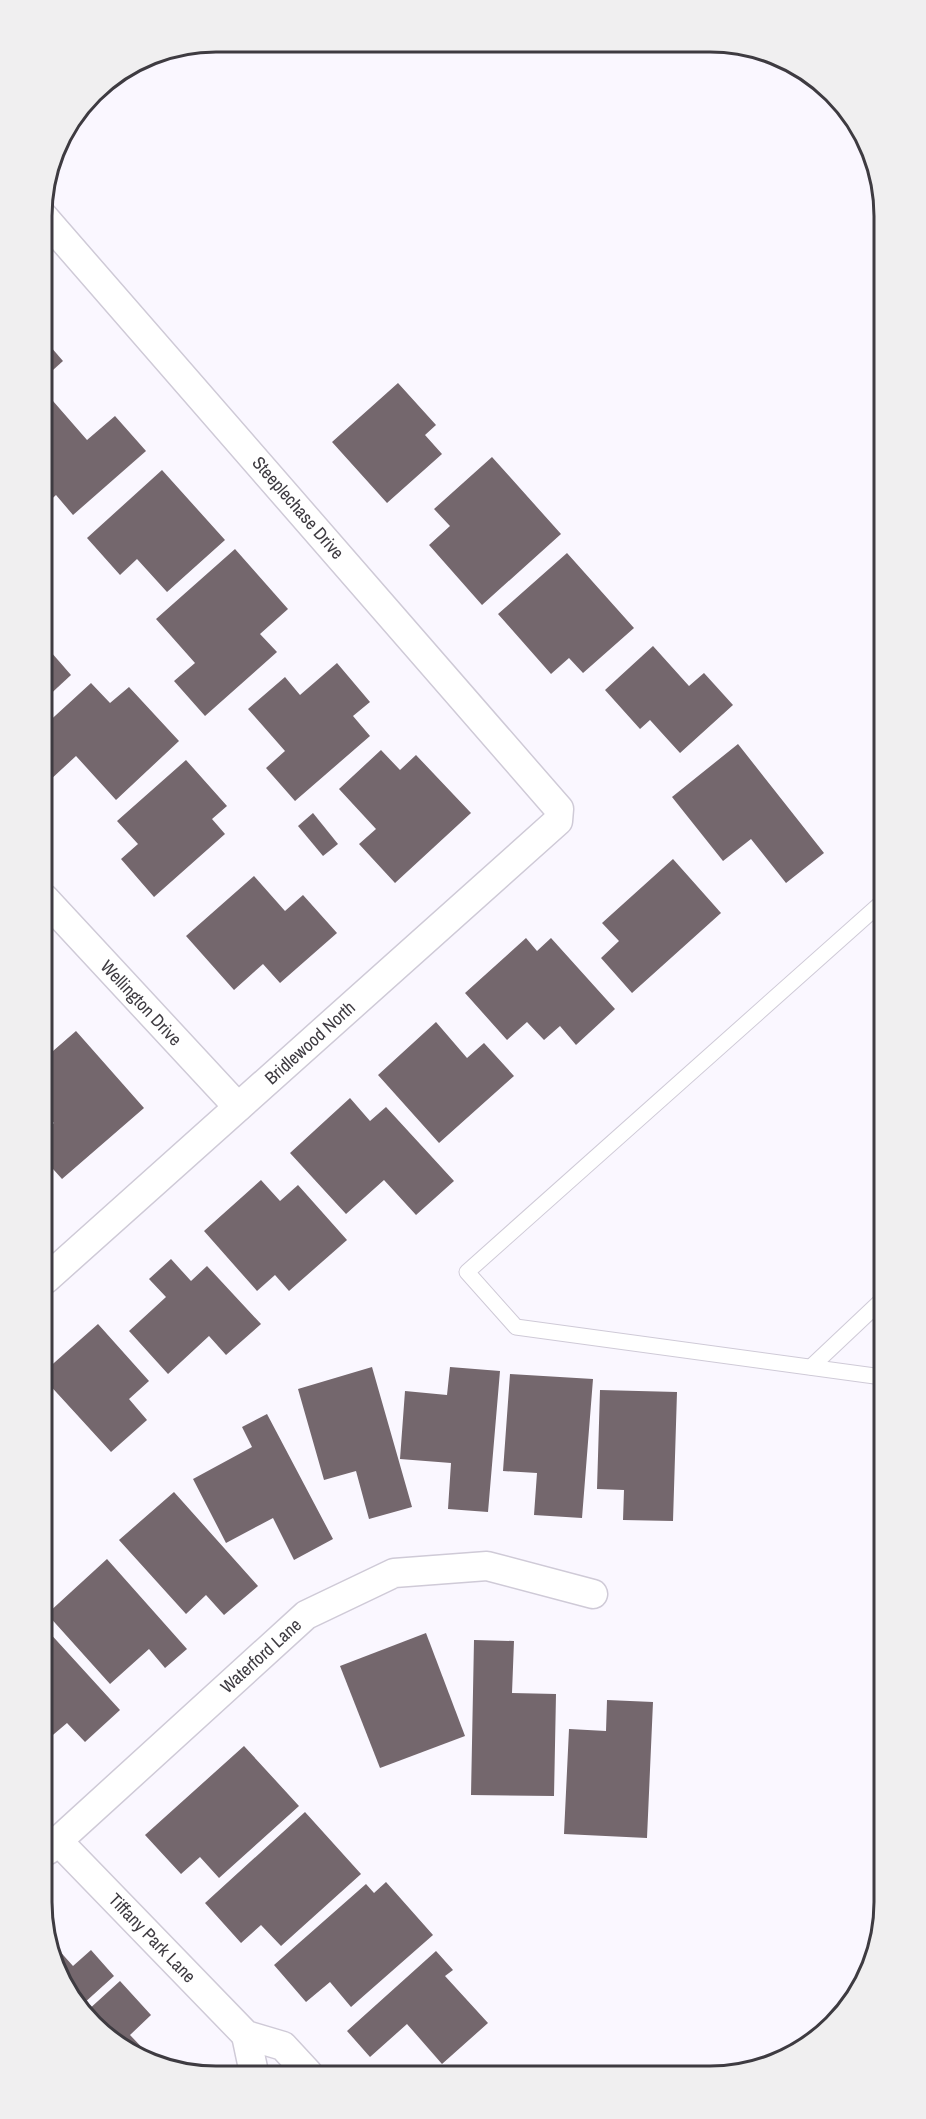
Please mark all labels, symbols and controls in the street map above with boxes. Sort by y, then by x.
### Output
street label: Steeplechase Drive [247,451,350,564]
street label: Wellington Drive [95,954,188,1051]
street label: Bridlewood North [259,995,360,1090]
street label: Waterford Lane [215,1612,307,1699]
street label: Tiffany Park Lane [103,1887,202,1988]

